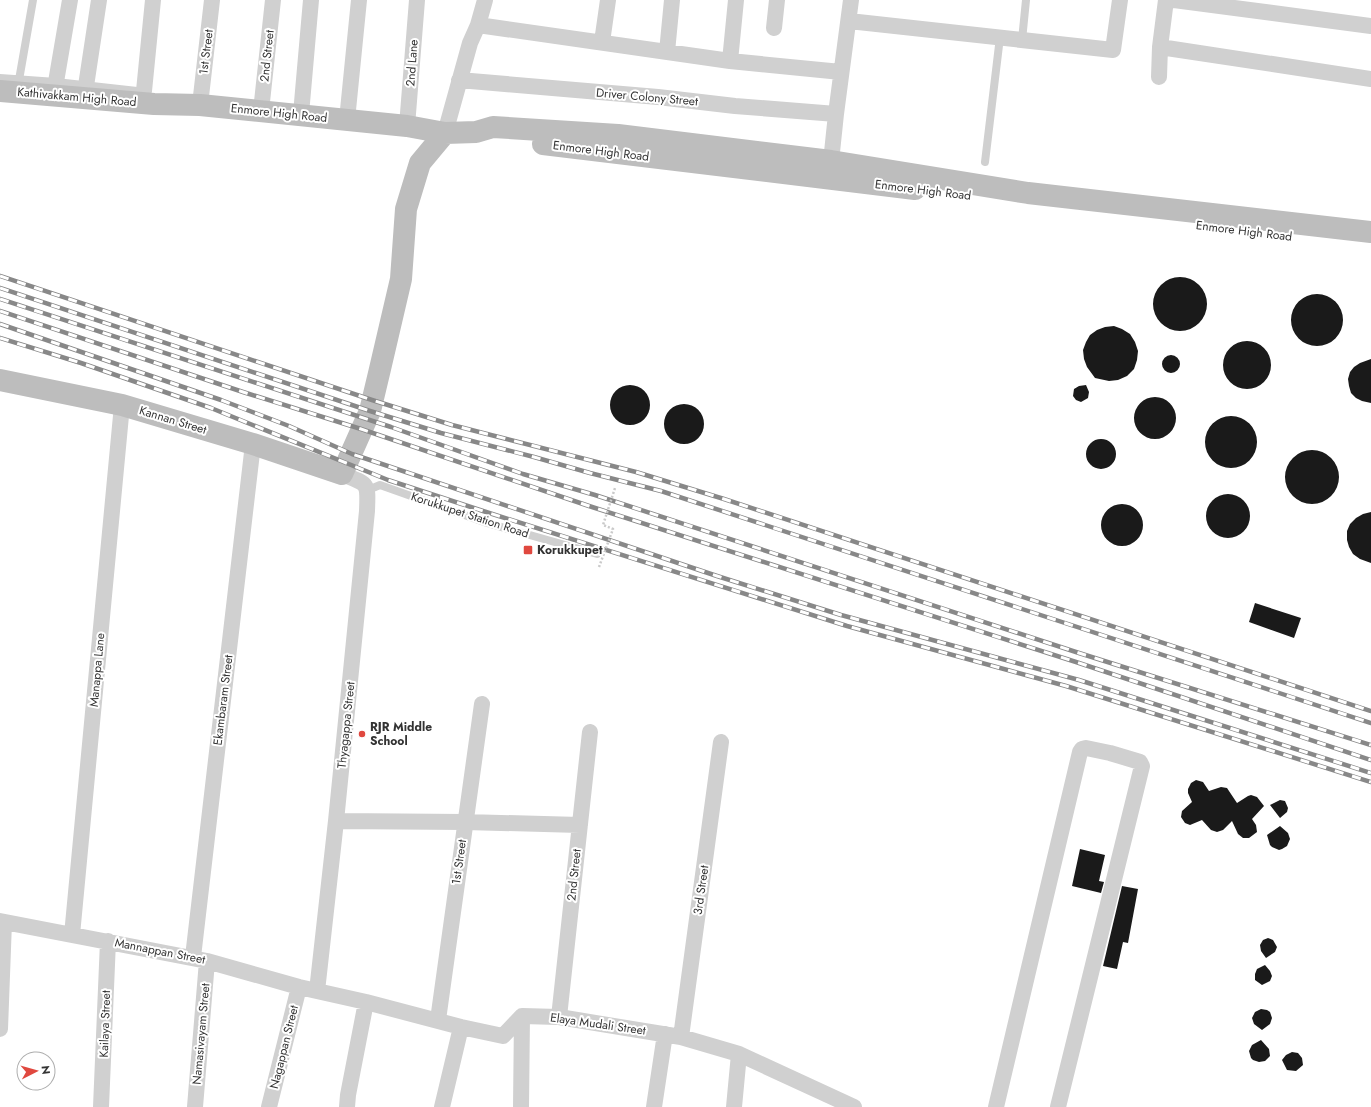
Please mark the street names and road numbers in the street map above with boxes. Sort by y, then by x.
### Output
street label: 1st Street [194,28,218,76]
street label: 2nd Street [255,29,279,83]
street label: 2nd Lane [401,39,423,87]
street label: Kathivakkam High Road [17,83,137,111]
street label: Driver Colony Street [595,84,699,110]
street label: Enmore High Road [230,99,328,127]
street label: Enmore High Road [552,136,650,166]
street label: Enmore High Road [874,175,972,205]
street label: Enmore High Road [1195,216,1293,246]
street label: Kannan Street [137,401,209,439]
street label: Korukkupet Station Road [409,487,531,543]
street label: Manappa Lane [85,632,109,708]
street label: Ekambaram Street [209,654,237,746]
street label: Thyagappa Street [332,681,360,769]
street label: 1st Street [447,838,471,886]
street label: 2nd Street [562,848,586,902]
street label: 3rd Street [689,864,713,916]
street label: Mannappan Street [113,933,207,969]
street label: Namasivayam Street [188,982,214,1085]
street label: Kailaya Street [95,990,115,1058]
street label: Nagappan Street [265,1003,303,1091]
street label: Elaya Mudali Street [549,1008,647,1040]

